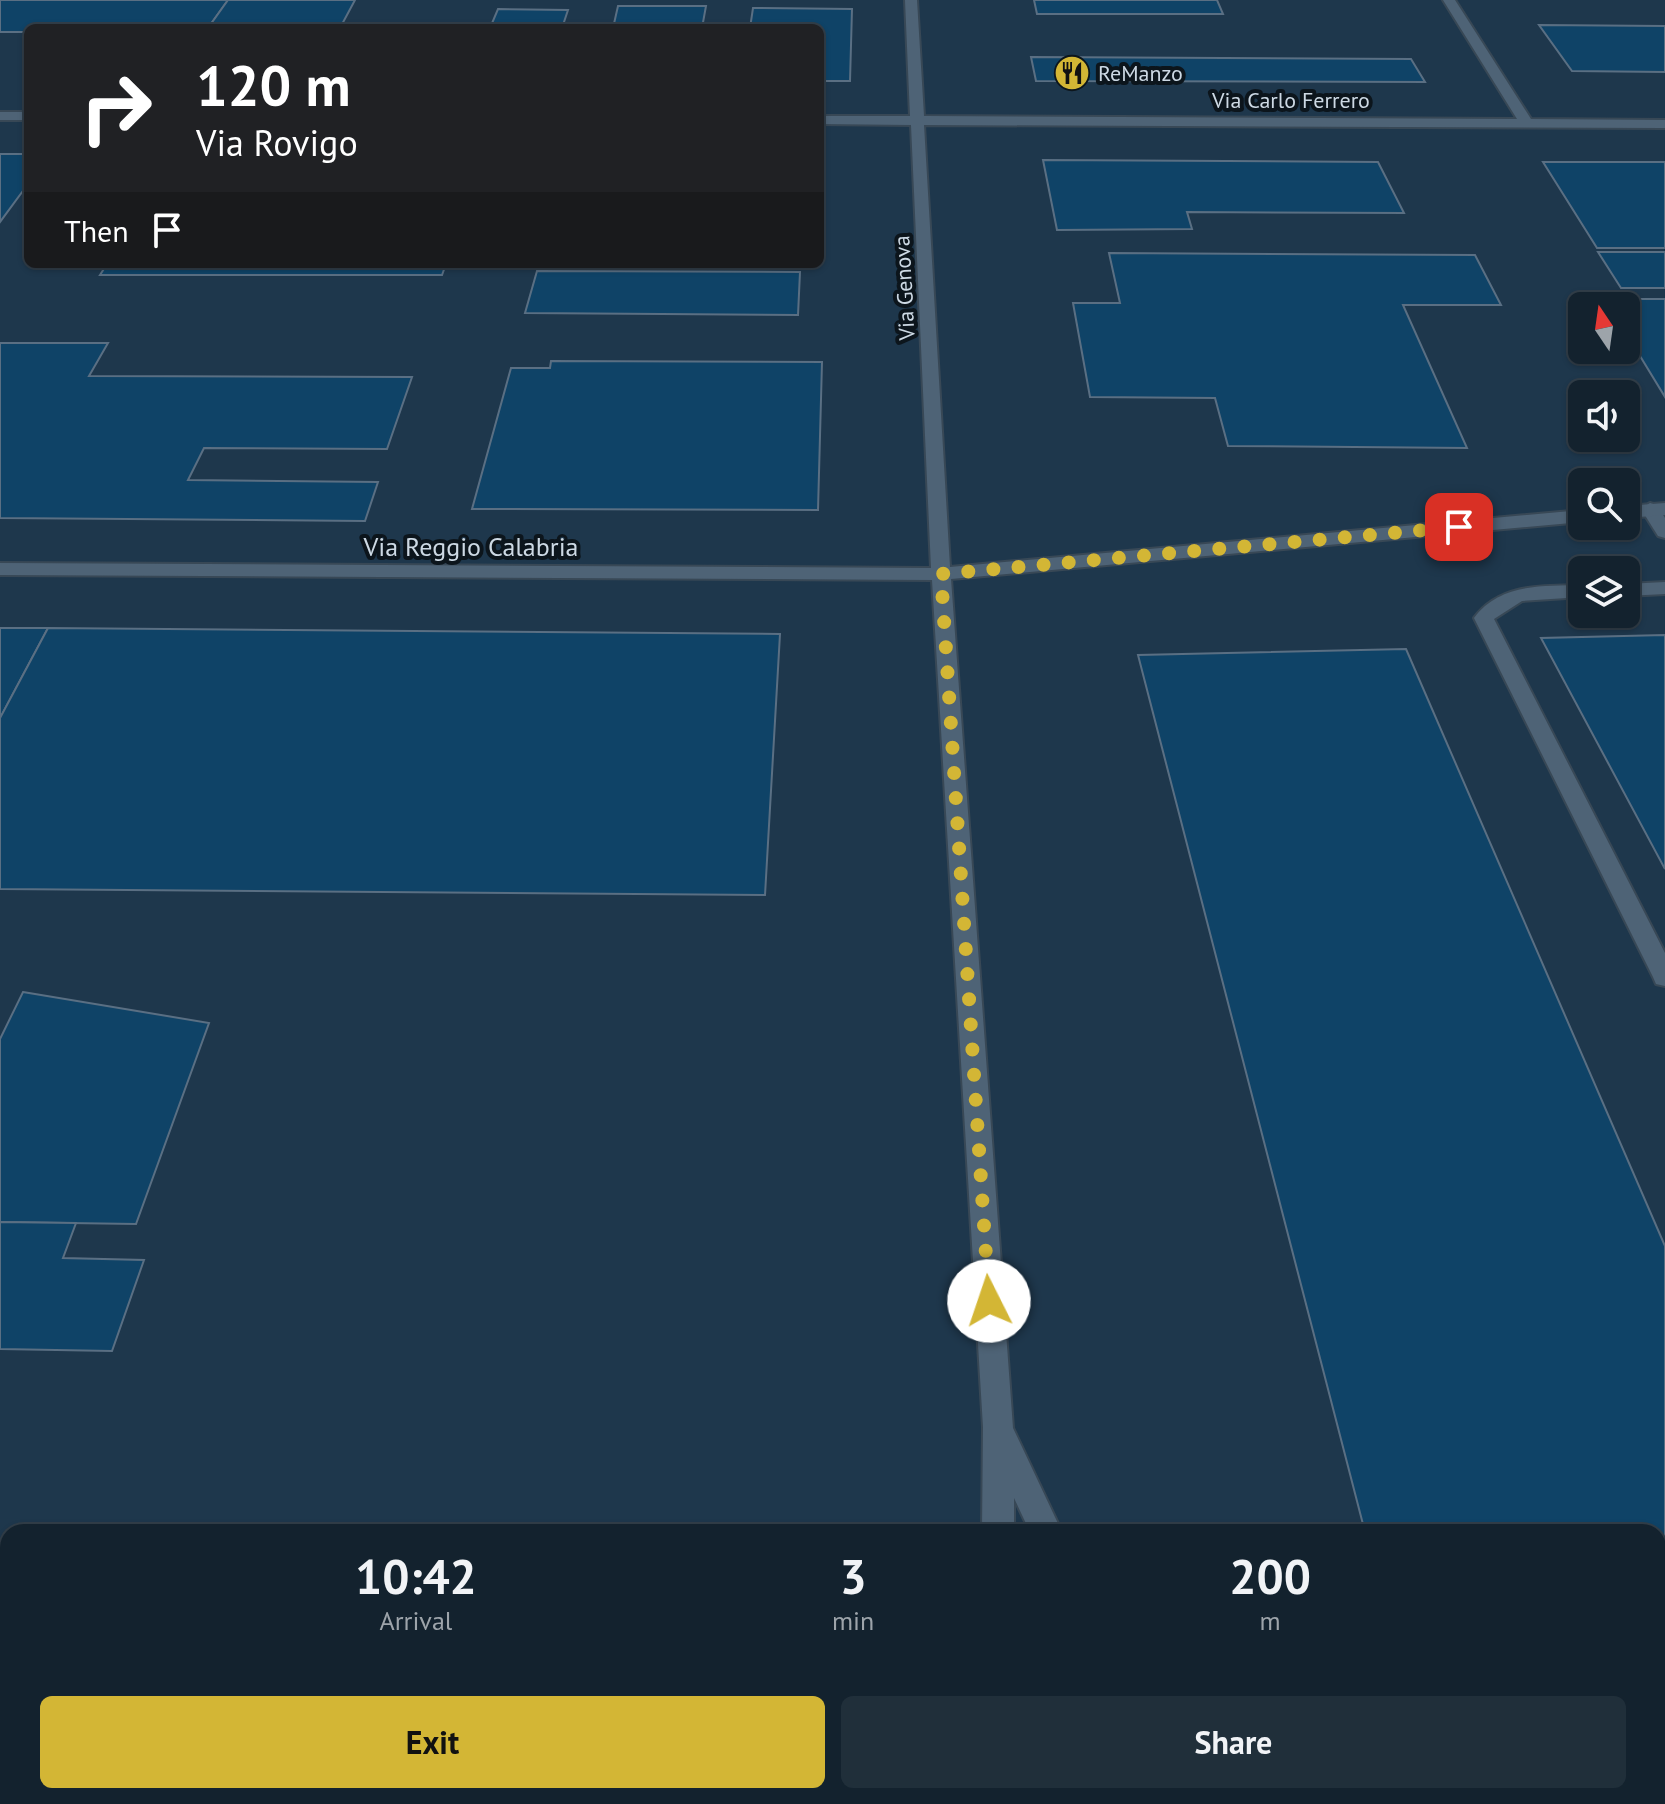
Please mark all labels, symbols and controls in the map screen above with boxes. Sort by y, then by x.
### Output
text: 120 m [196,49,351,121]
restaurant icon: ReManzo [1053,54,1091,92]
icon: right [64,56,168,160]
place label: ReManzo [1098,59,1183,87]
street label: Via Carlo Ferrero [1211,86,1370,114]
text: Via Rovigo [196,119,358,166]
icon: arrive [145,208,189,252]
text: Then [64,211,129,250]
street label: Via Genova [887,235,921,342]
north arrow [1568,292,1640,364]
map controls [1568,292,1640,628]
button: sound [1568,380,1640,452]
button: search [1568,468,1640,540]
pin [1425,493,1493,561]
icon: arrive [1437,505,1481,549]
street label: Via Reggio Calabria [362,530,579,563]
button: layers [1568,556,1640,628]
position arrow [947,1259,1031,1343]
text: 10:42 [355,1545,477,1607]
text: 3 [839,1545,867,1607]
text: 200 [1229,1545,1311,1607]
text: Arrival [380,1604,452,1637]
text: min [832,1604,874,1637]
text: m [1260,1604,1281,1637]
button: Exit [40,1696,825,1788]
button: Share [841,1696,1626,1788]

